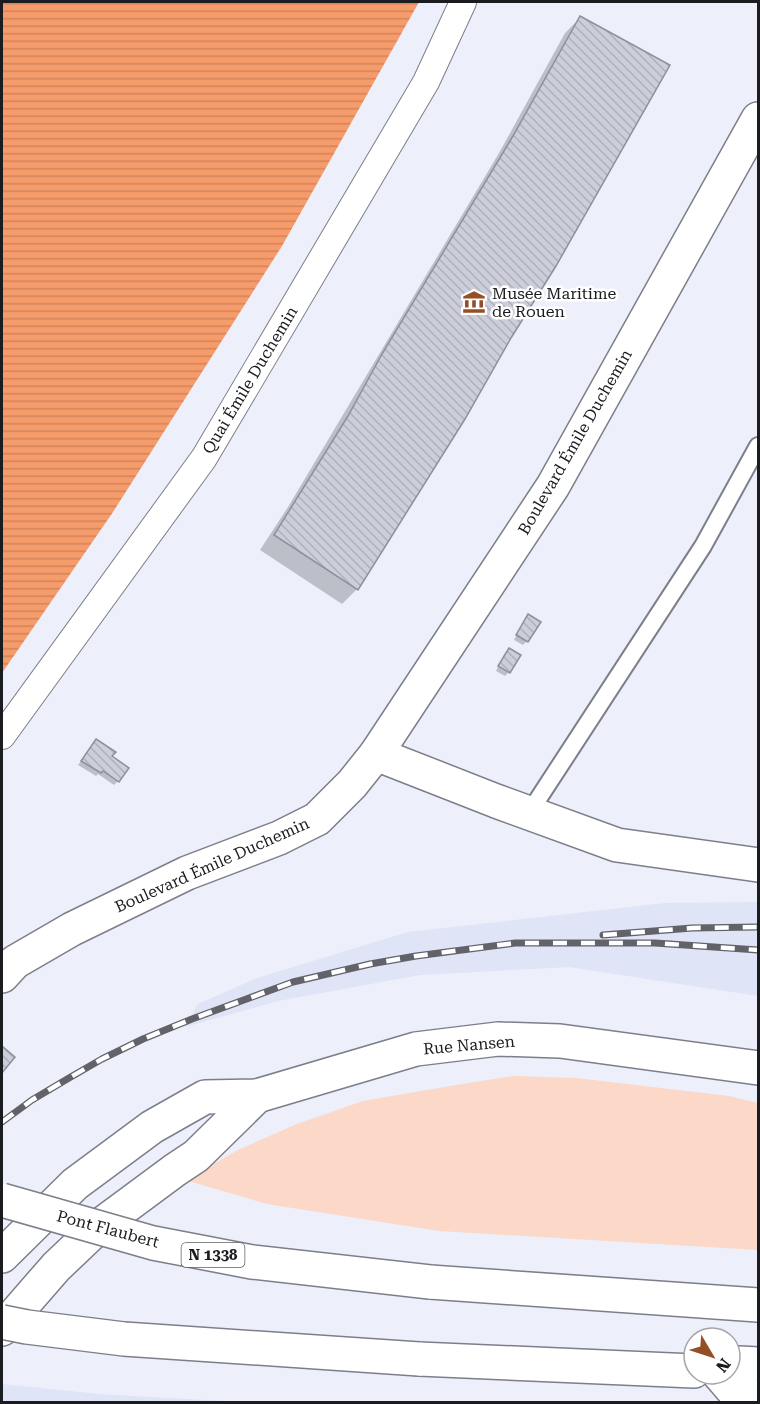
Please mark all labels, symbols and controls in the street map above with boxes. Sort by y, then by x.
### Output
place label: Musée Maritime de Rouen [492,284,616,321]
museum icon: Musée Maritime de Rouen [461,289,487,315]
street label: Quai Émile Duchemin [198,303,302,457]
street label: Boulevard Émile Duchemin [514,346,636,538]
street label: Boulevard Émile Duchemin [112,813,312,917]
street label: Rue Nansen [422,1032,516,1058]
street label: Pont Flaubert [55,1206,161,1252]
road number: N 1338 [182,1243,244,1267]
north arrow [682,1326,742,1386]
text: N [712,1354,735,1376]

